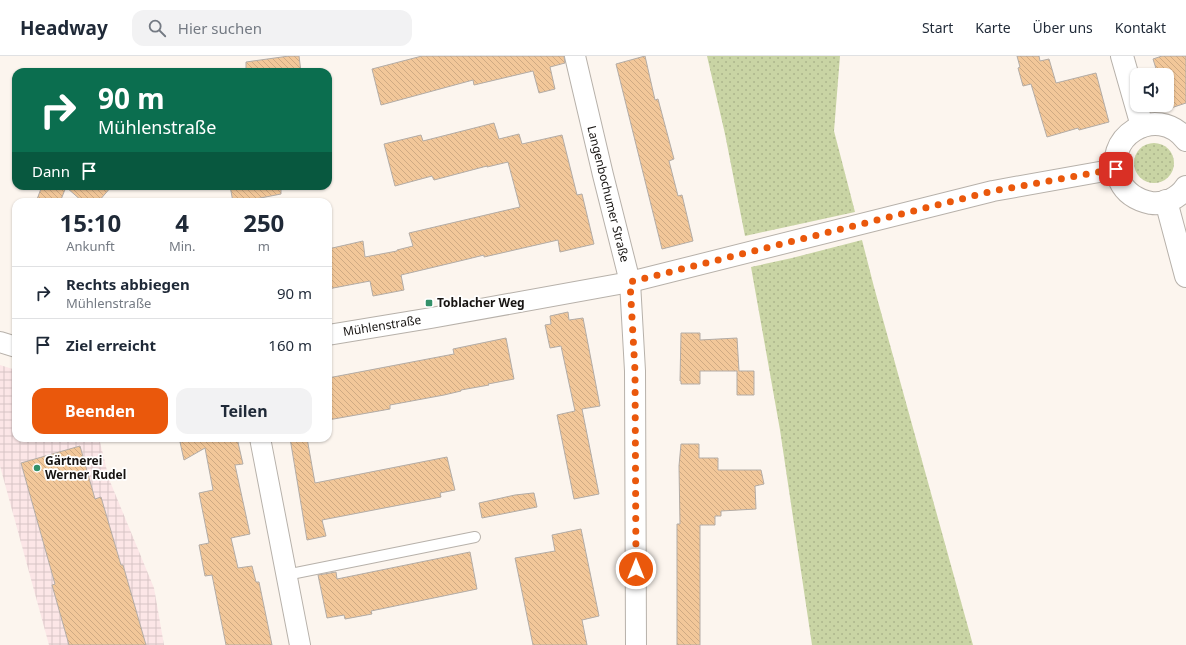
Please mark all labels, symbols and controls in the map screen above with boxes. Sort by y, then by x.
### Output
search box [132,10,412,46]
text: Headway [20,15,108,41]
icon: search [146,17,168,39]
text: Hier suchen [178,18,262,38]
text: Start [922,18,953,37]
text: Karte [975,18,1011,37]
text: Über uns [1033,18,1093,37]
text: Kontakt [1115,18,1166,37]
map controls [1130,68,1174,112]
button: sound [1130,68,1174,112]
text: 90 m [98,79,165,117]
icon: right [32,84,84,136]
text: Mühlenstraße [98,115,216,139]
street label: Langenbochumer Straße [583,124,634,264]
pin [1099,152,1133,186]
icon: arrive [1105,158,1127,180]
icon: arrive [78,160,100,182]
text: Dann [32,161,70,181]
text: 15:10 [60,206,121,239]
text: 4 [175,206,189,239]
text: 250 [243,206,284,239]
text: Ankunft [66,237,115,255]
text: Min. [169,237,196,255]
text: m [258,237,270,255]
text: Rechts abbiegen [66,274,190,294]
icon: right [32,282,54,304]
text: 90 m [277,283,312,303]
text: Mühlenstraße [66,294,151,312]
place label: Toblacher Weg [437,294,525,311]
marker: Toblacher Weg [424,298,434,308]
street label: Mühlenstraße [342,311,422,340]
icon: arrive [32,334,54,356]
text: Ziel erreicht [66,335,156,355]
text: 160 m [268,335,312,355]
button: Beenden [32,388,168,434]
button: Teilen [176,388,312,434]
place label: Gärtnerei Werner Rudel [45,452,126,483]
marker: Gärtnerei Werner Rudel [32,463,42,473]
position arrow [615,548,657,590]

